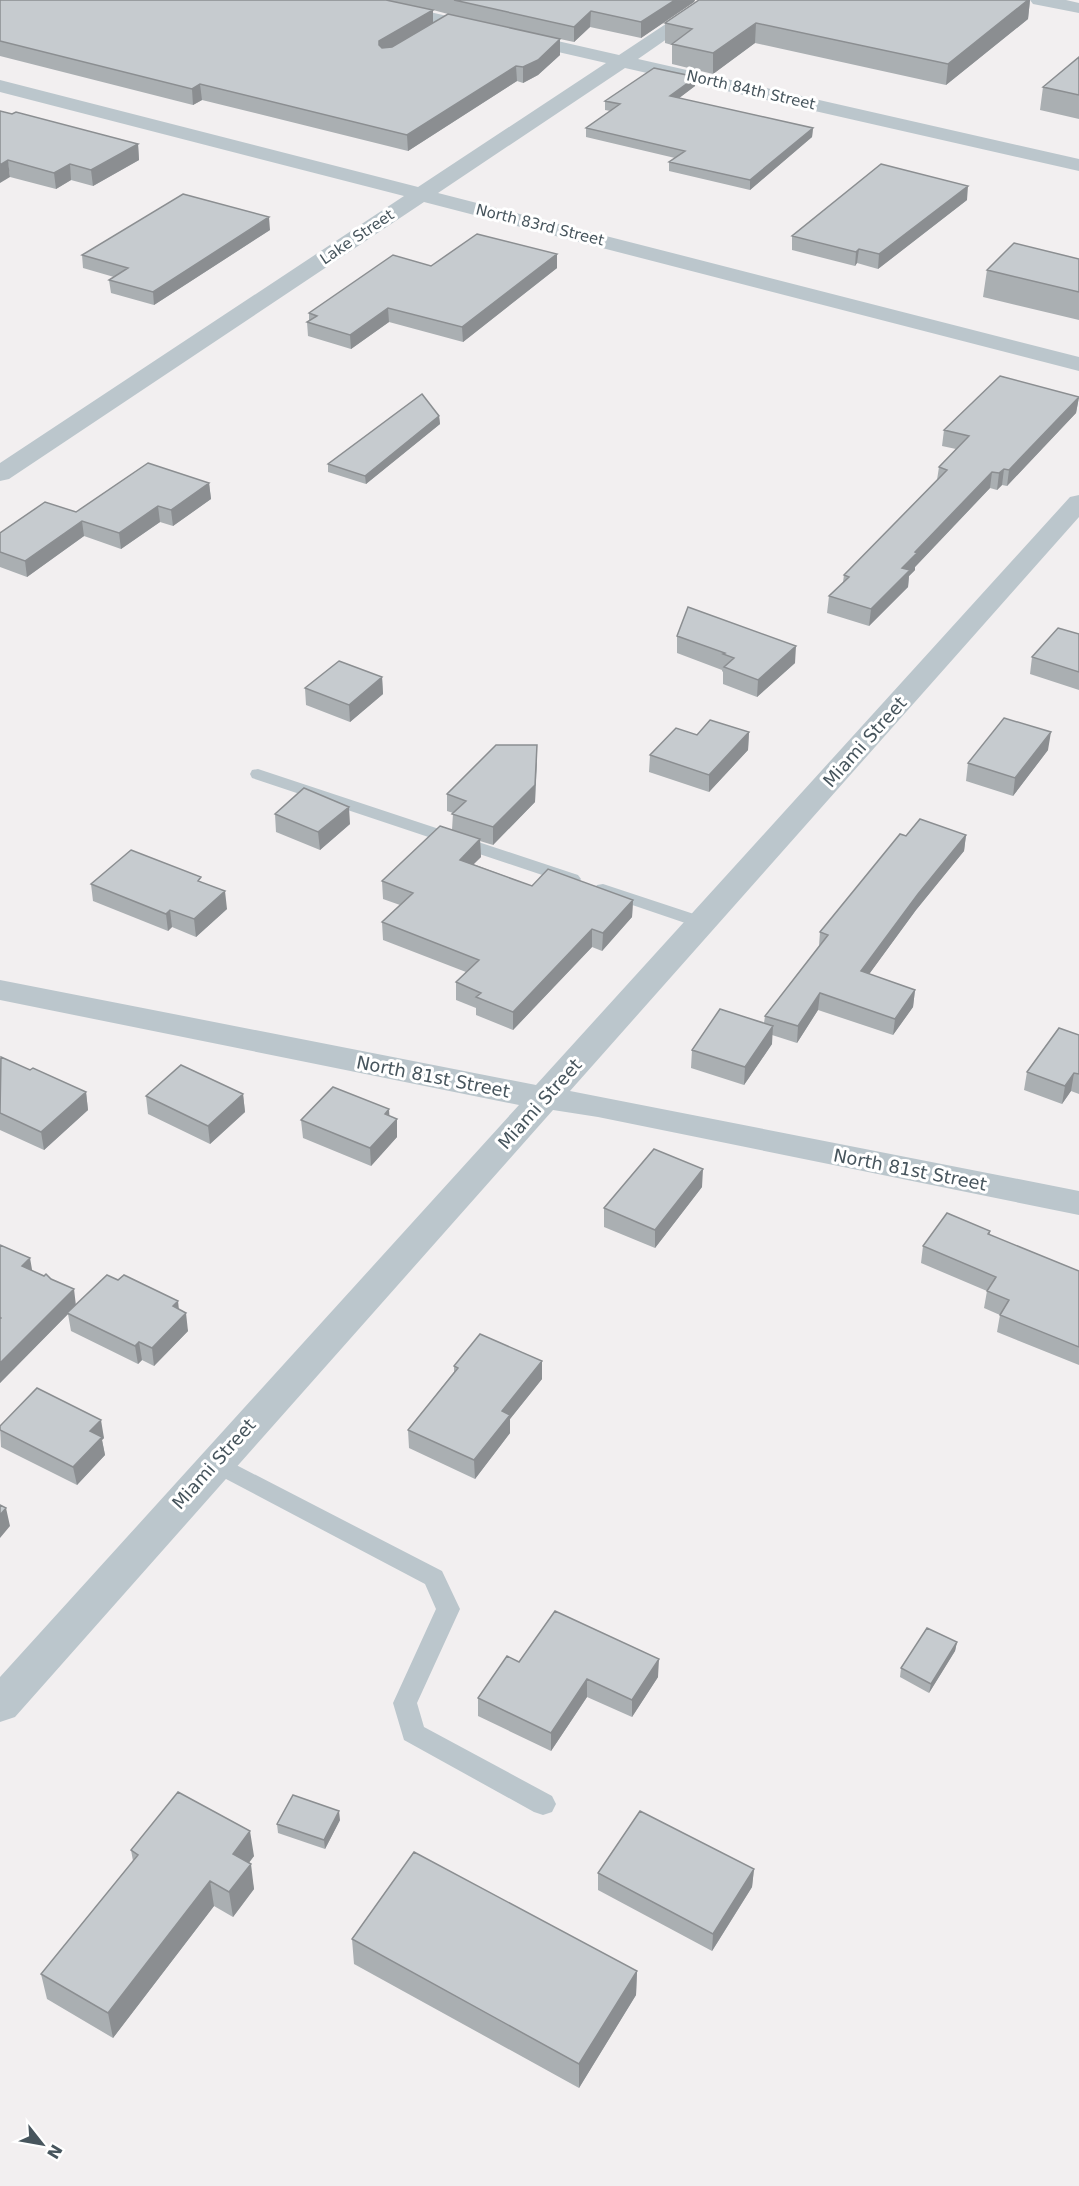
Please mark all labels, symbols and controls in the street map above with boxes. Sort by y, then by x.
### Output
street label: North 84th Street [685,66,817,114]
street label: North 83rd Street [474,200,606,250]
street label: Lake Street [317,206,397,268]
street label: Miami Street [819,692,911,791]
street label: North 81st Street [355,1051,512,1102]
street label: Miami Street [494,1054,586,1153]
street label: North 81st Street [832,1144,989,1195]
street label: Miami Street [168,1414,260,1513]
north arrow [12,2114,72,2174]
text: N [43,2141,66,2162]

